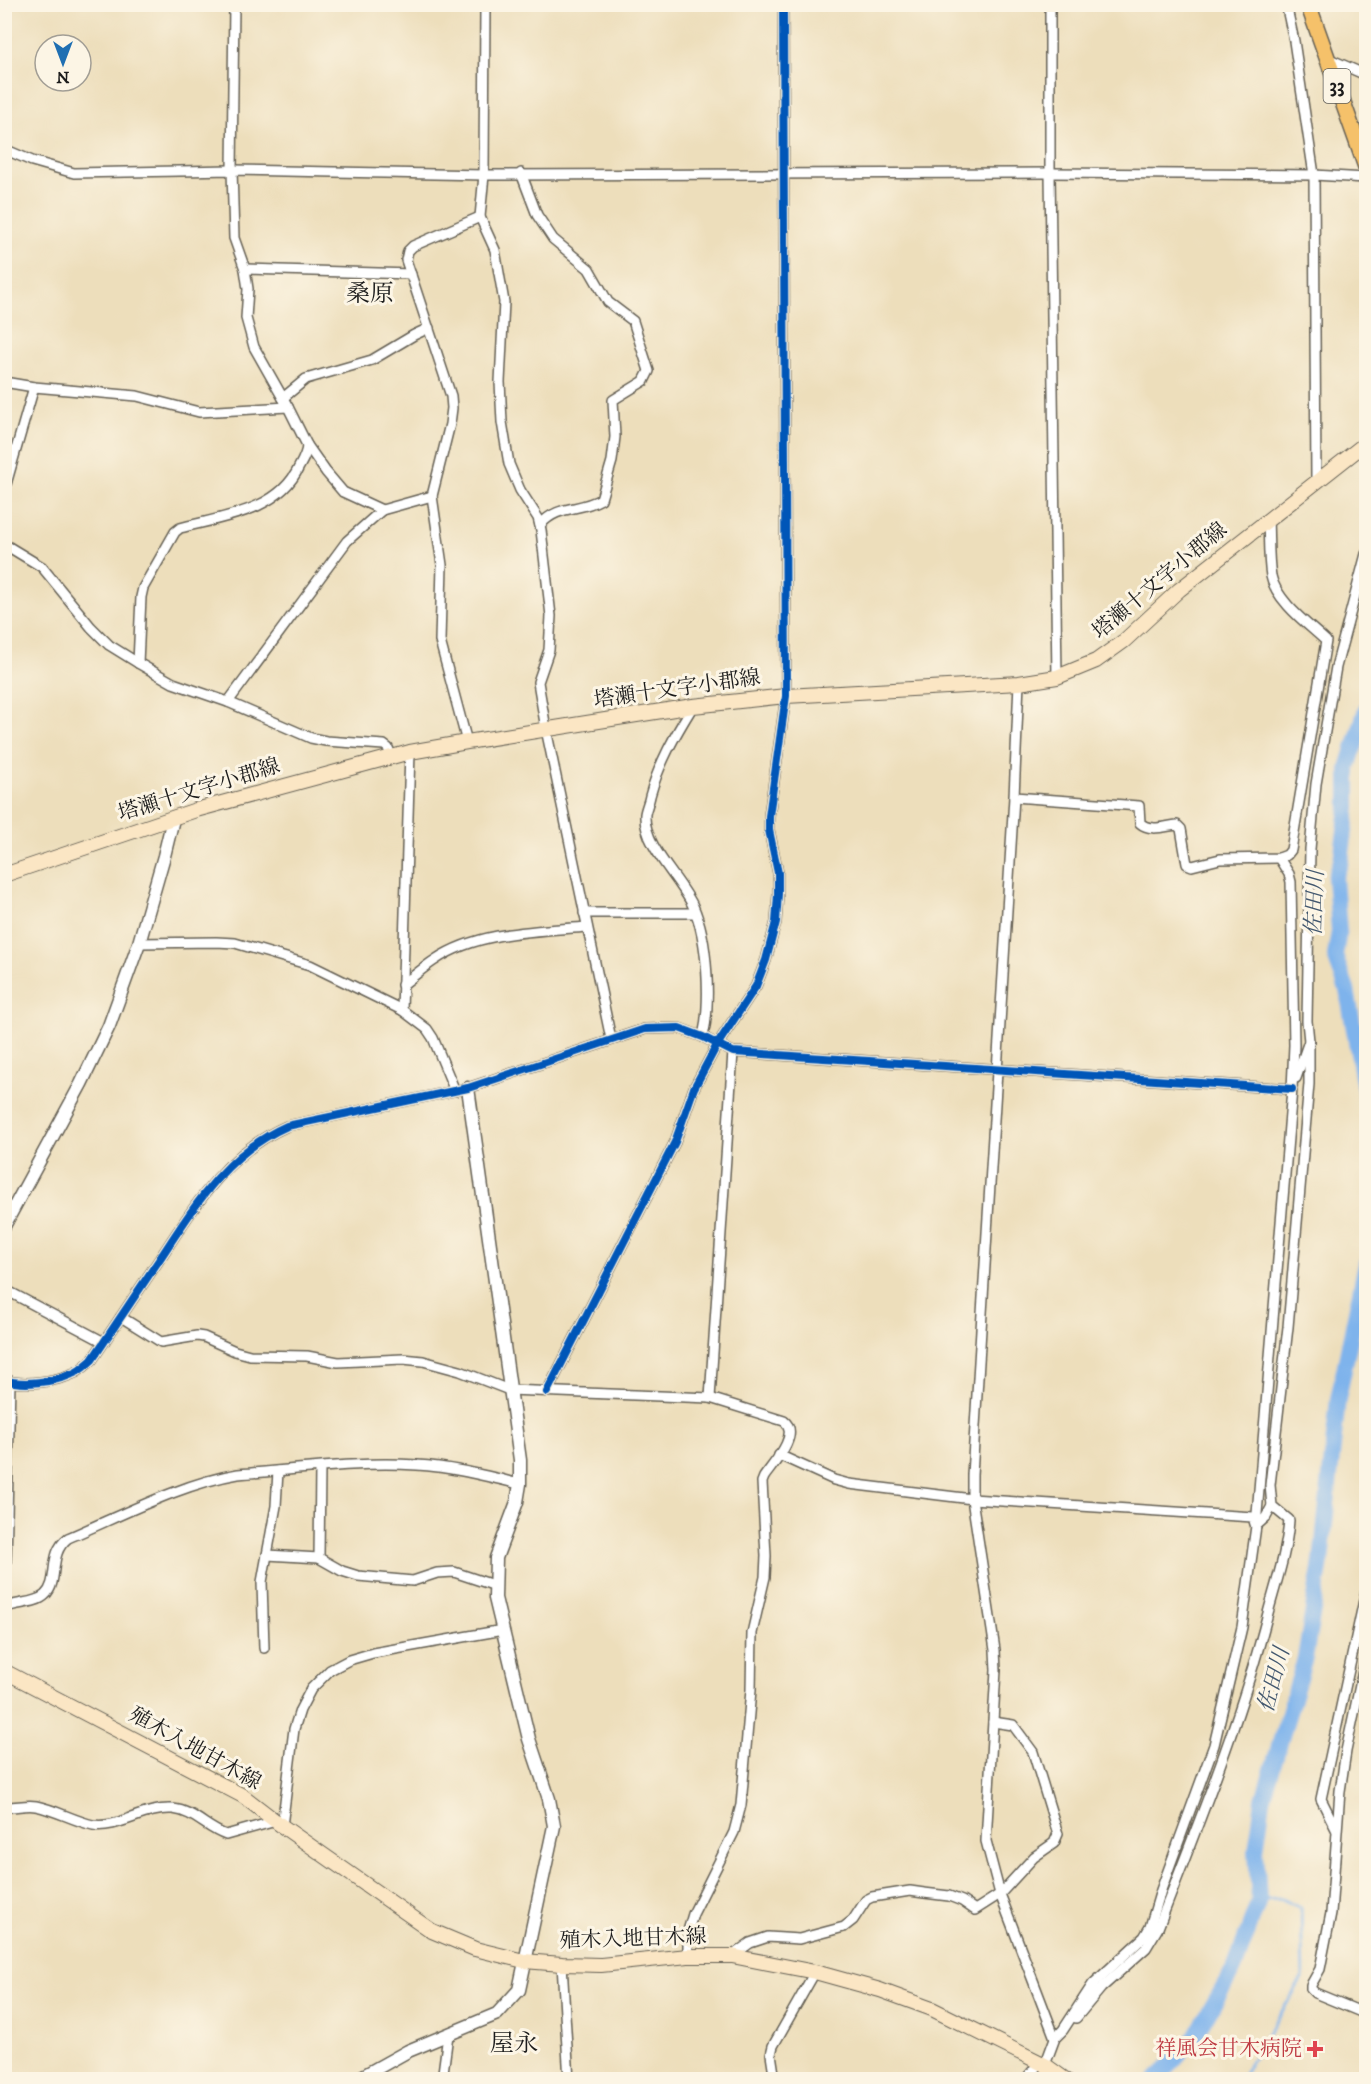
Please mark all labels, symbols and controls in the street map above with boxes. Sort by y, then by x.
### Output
north arrow [33,33,93,93]
text: N [56,67,70,87]
road number: 33 [1324,69,1350,103]
district label: 桑原 [346,279,394,309]
street label: 塔瀬十文字小郡線 [1087,517,1233,645]
street label: 塔瀬十文字小郡線 [592,664,762,714]
street label: 塔瀬十文字小郡線 [115,753,283,827]
water label: 佐田川 [1300,868,1330,936]
water label: 佐田川 [1252,1643,1296,1715]
street label: 殖木入地甘木線 [124,1702,266,1796]
street label: 殖木入地甘木線 [559,1923,707,1955]
district label: 屋永 [490,2029,538,2059]
place label: 祥風会甘木病院 [1155,2036,1302,2062]
marker: 祥風会甘木病院 [1306,2040,1324,2058]

